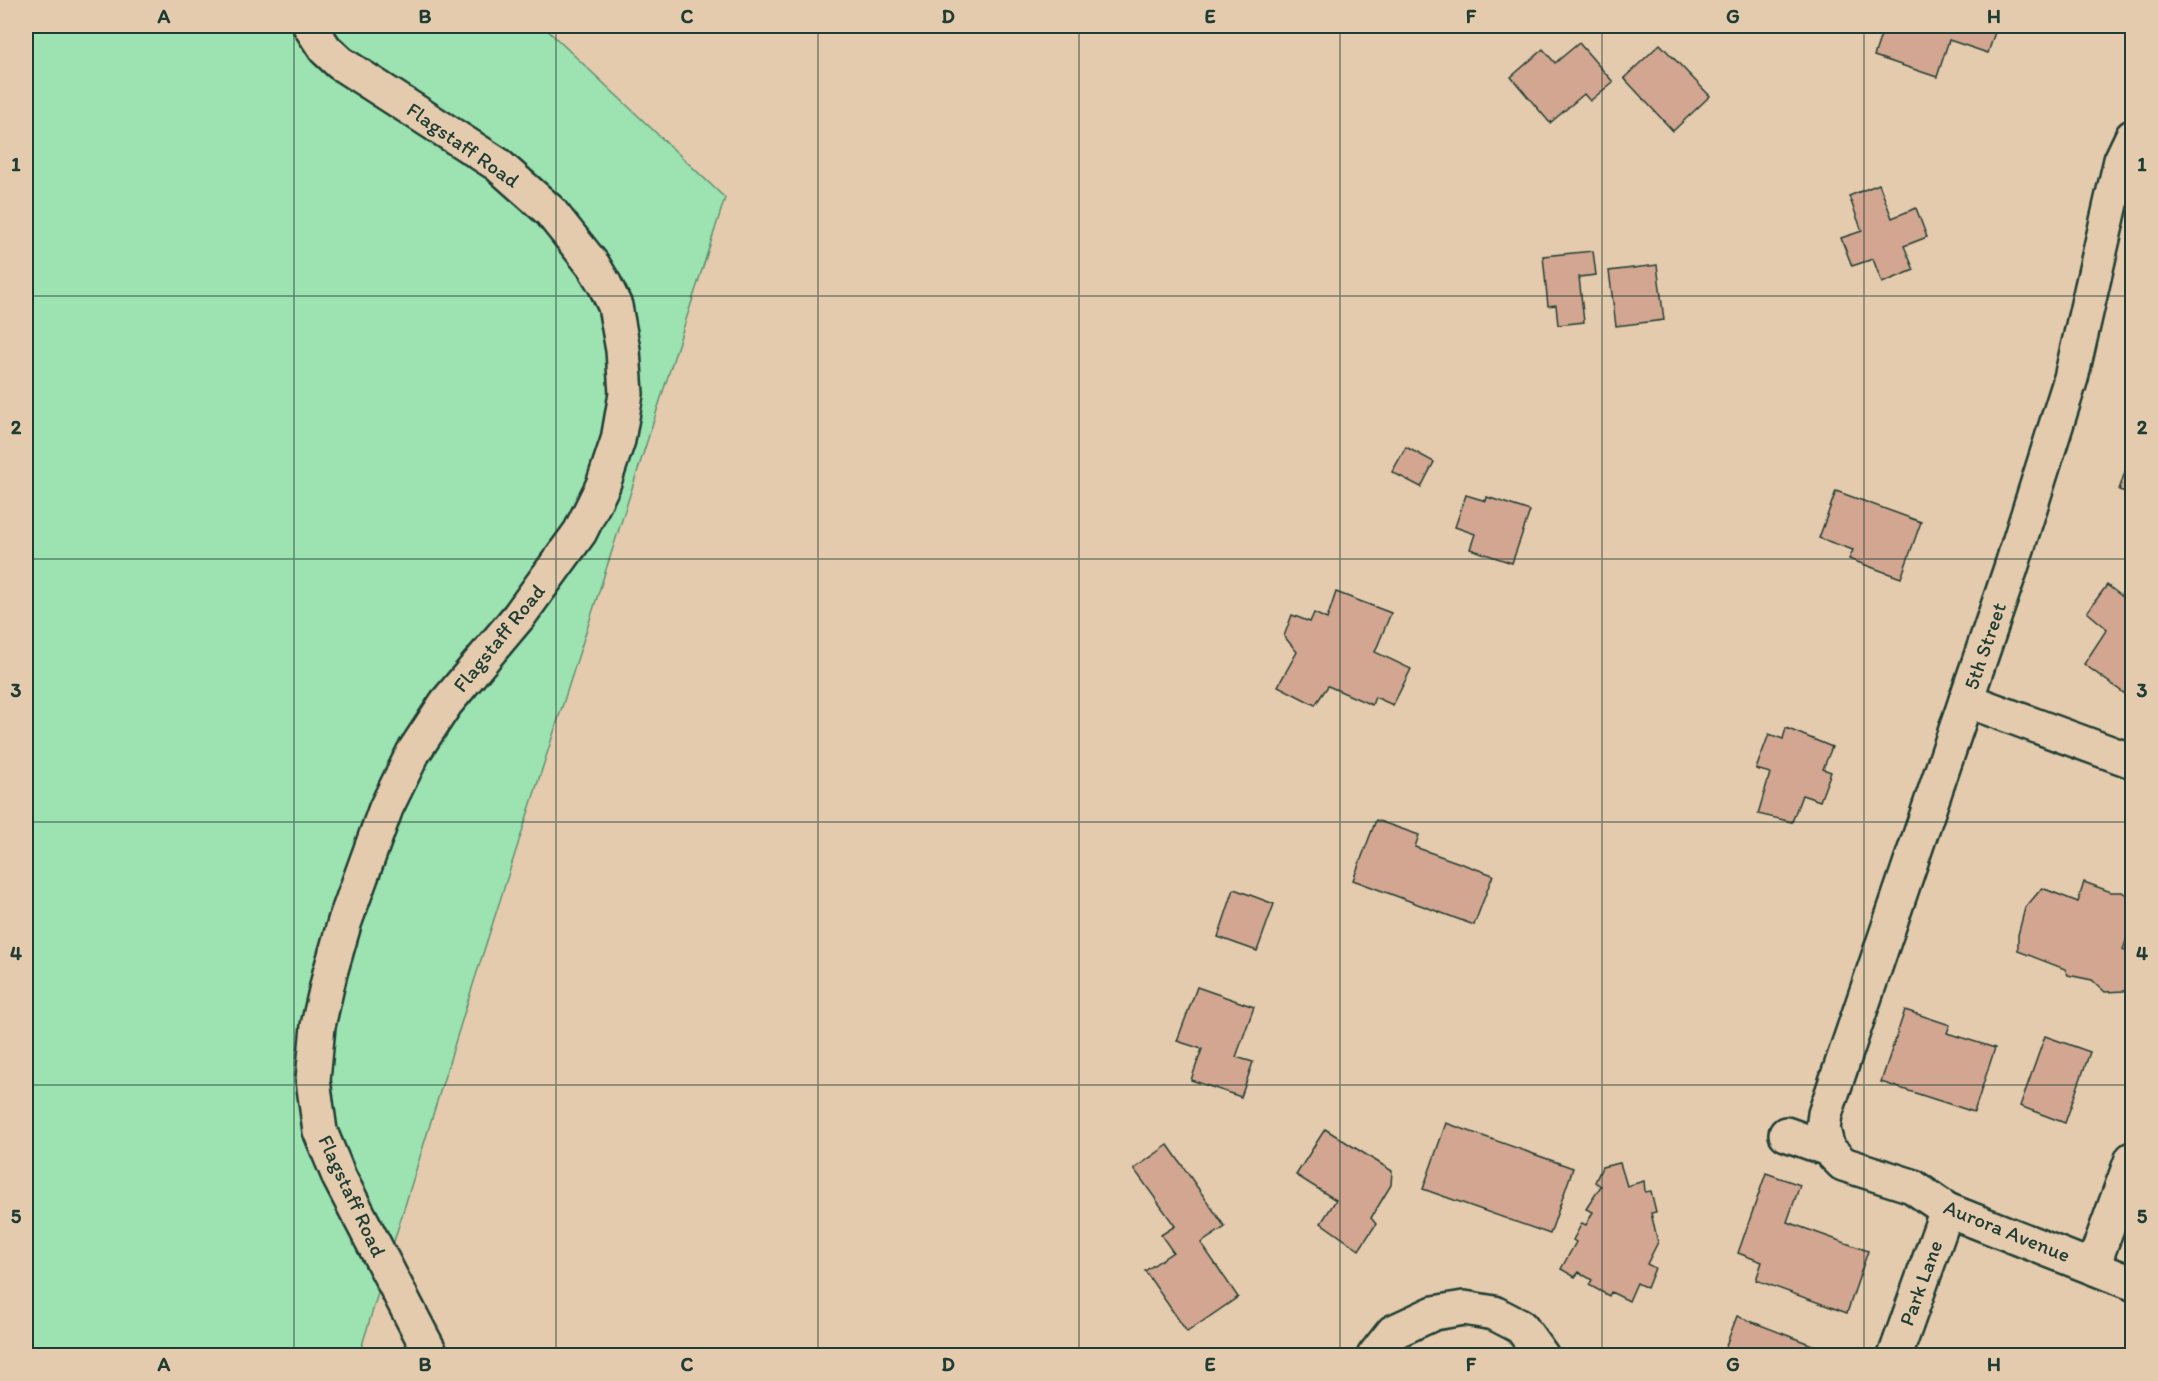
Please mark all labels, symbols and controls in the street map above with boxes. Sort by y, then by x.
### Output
text: A [157,4,171,28]
text: B [419,4,432,28]
text: C [681,4,694,28]
text: D [941,4,955,28]
text: E [1204,4,1216,28]
text: F [1466,4,1477,28]
text: G [1726,4,1740,28]
text: H [1987,4,2001,28]
street label: Flagstaff Road [402,97,525,193]
text: 1 [11,152,21,176]
text: 1 [2137,152,2147,176]
text: 2 [11,415,22,439]
text: 2 [2137,415,2148,439]
street label: Flagstaff Road [447,578,550,697]
street label: 5th Street [1958,599,2011,693]
text: 3 [11,678,22,702]
text: 3 [2137,678,2148,702]
text: 4 [10,941,22,965]
text: 4 [2136,941,2148,965]
street label: Flagstaff Road [313,1131,392,1261]
street label: Aurora Avenue [1940,1194,2074,1267]
text: 5 [11,1204,22,1228]
text: 5 [2137,1204,2148,1228]
street label: Park Lane [1894,1237,1947,1329]
text: A [157,1352,171,1376]
text: B [419,1352,432,1376]
text: C [681,1352,694,1376]
text: D [941,1352,955,1376]
text: E [1204,1352,1216,1376]
text: F [1466,1352,1477,1376]
text: G [1726,1352,1740,1376]
text: H [1987,1352,2001,1376]

